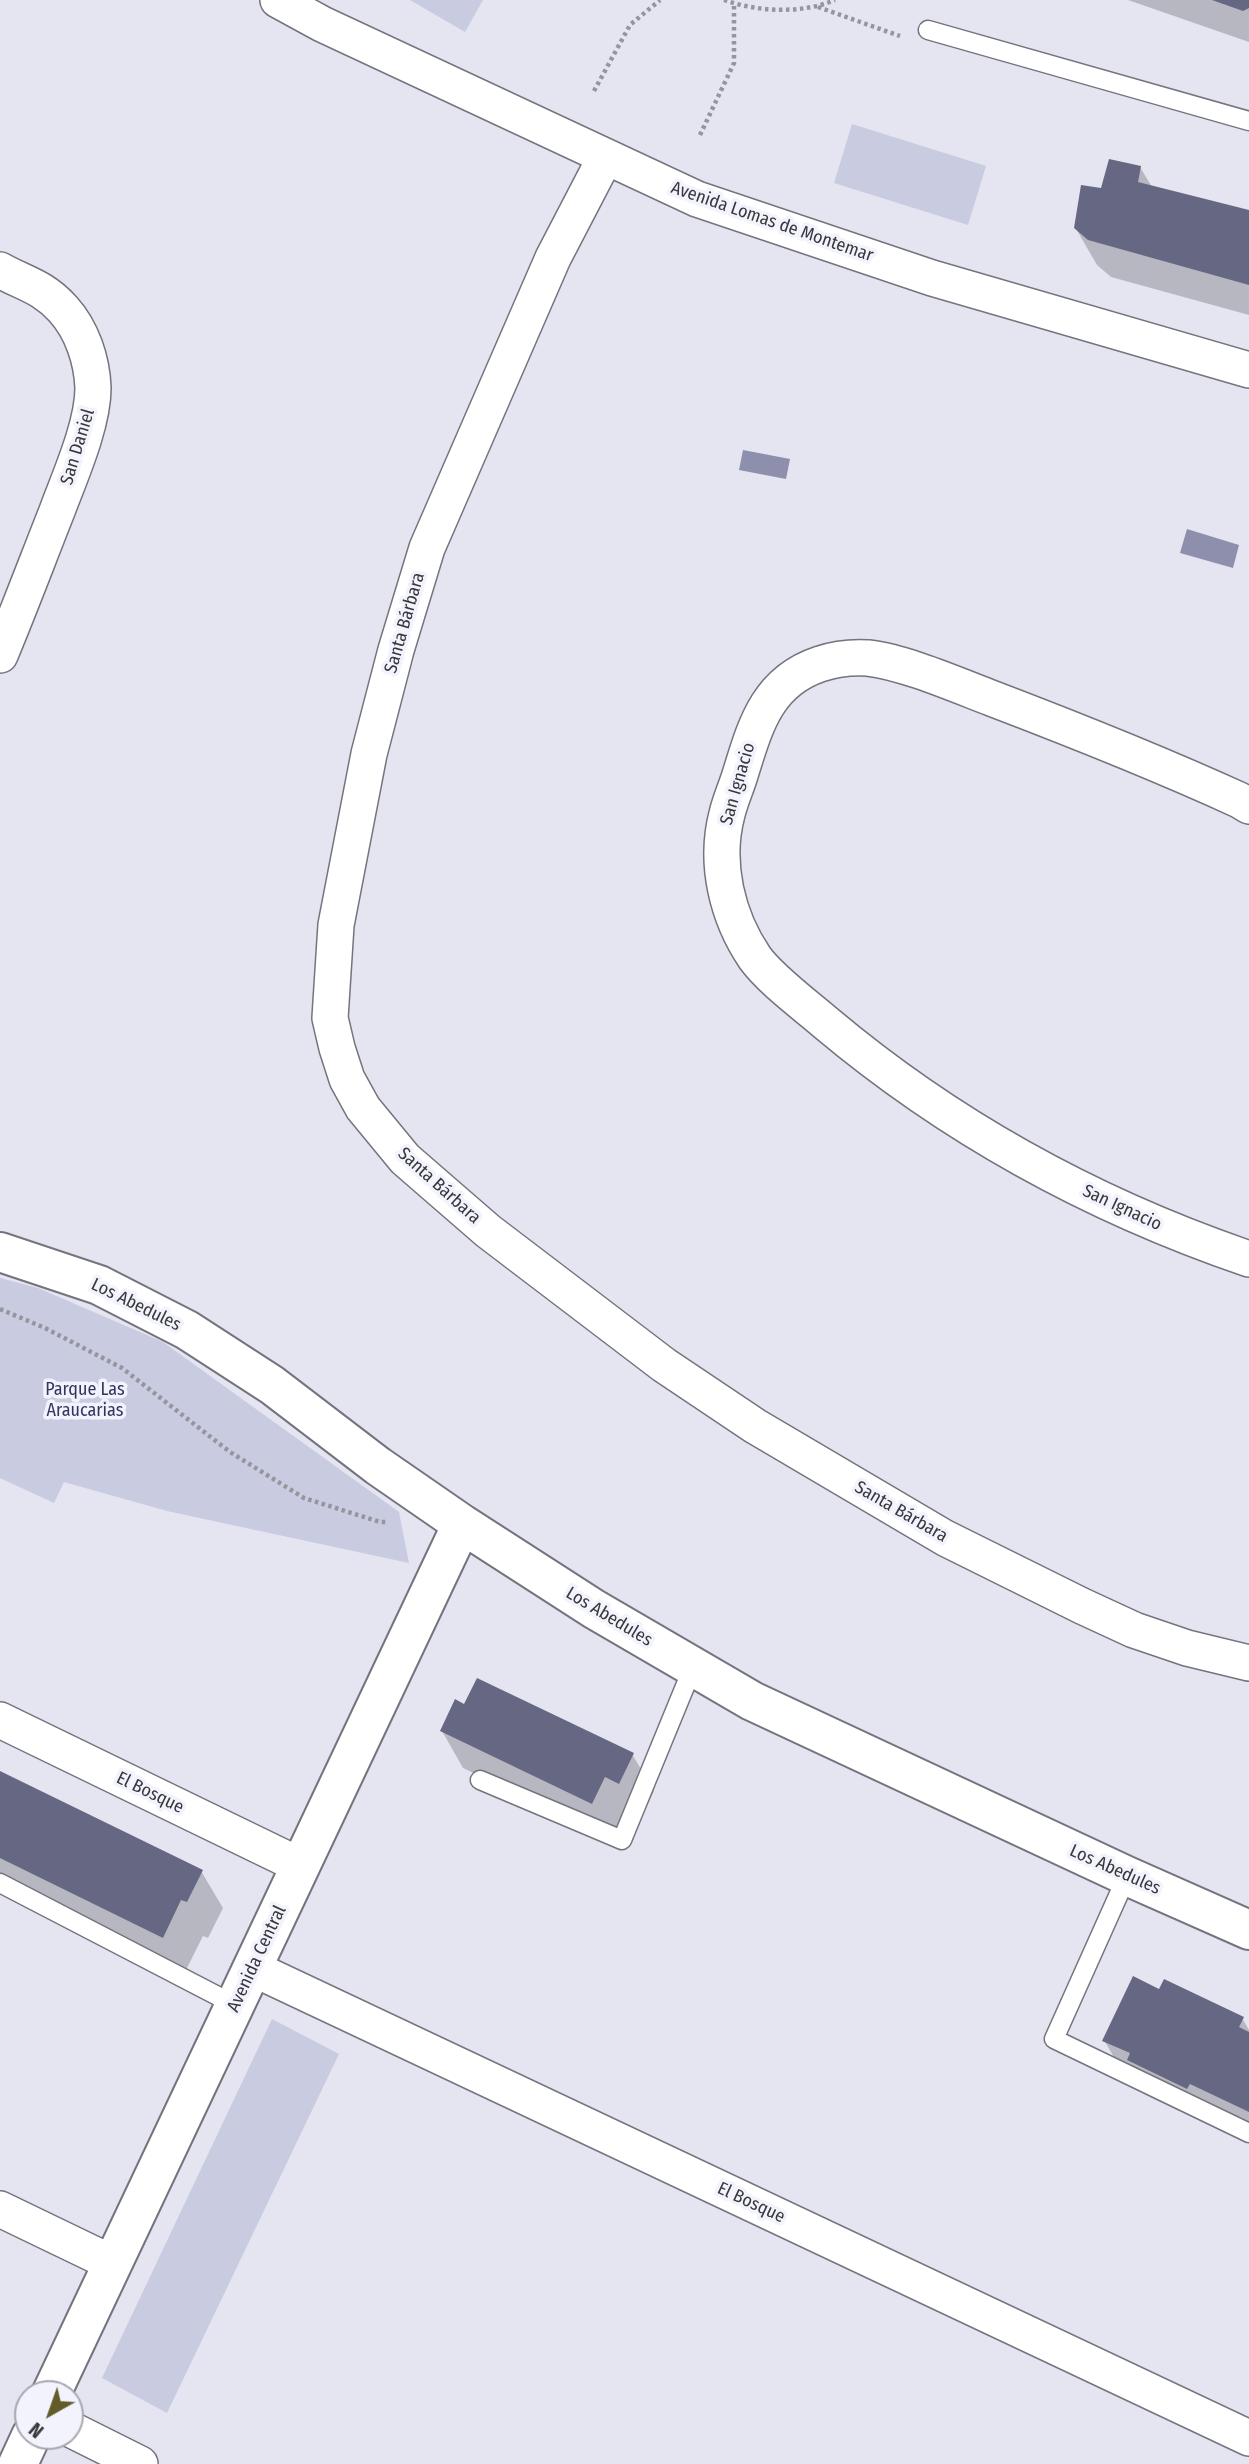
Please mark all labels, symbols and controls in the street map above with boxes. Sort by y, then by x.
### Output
street label: Avenida Lomas de Montemar [668,177,876,267]
street label: San Daniel [56,406,100,488]
street label: Santa Bárbara [380,570,430,676]
street label: San Ignacio [716,740,760,828]
street label: Santa Bárbara [393,1143,485,1229]
street label: San Ignacio [1079,1180,1165,1236]
street label: Los Abedules [88,1274,184,1336]
park label: Parque Las Araucarias [45,1379,125,1422]
street label: Santa Bárbara [851,1477,951,1547]
street label: Los Abedules [562,1583,656,1651]
street label: El Bosque [113,1767,187,1819]
street label: Los Abedules [1066,1840,1164,1900]
street label: Avenida Central [223,1902,291,2016]
street label: El Bosque [714,2178,788,2228]
north arrow [14,2380,84,2450]
text: N [25,2417,48,2442]

